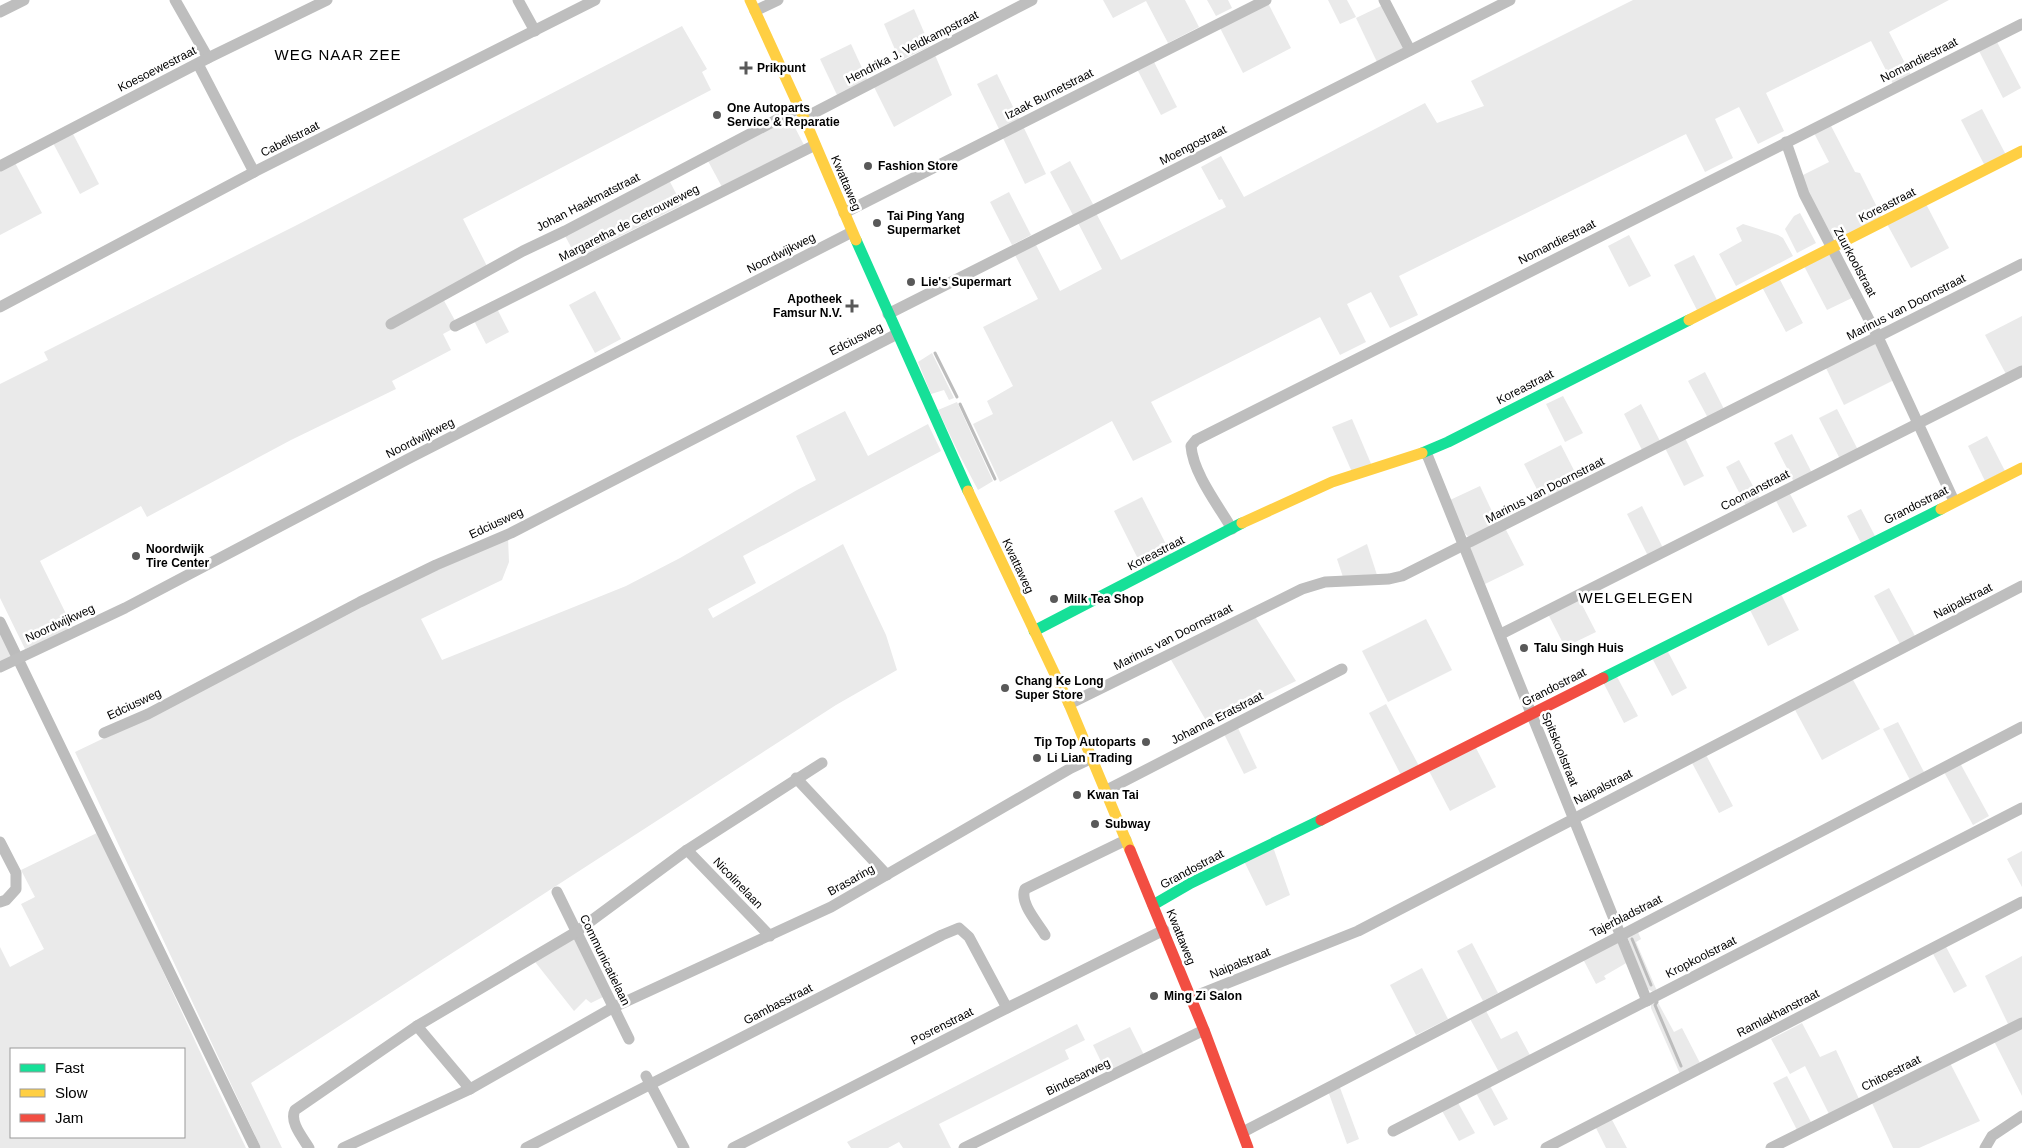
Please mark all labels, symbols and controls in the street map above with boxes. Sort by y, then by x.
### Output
street label: Hendrika J. Veldkampstraat [843,7,981,87]
street label: Nomandiestraat [1878,34,1961,85]
street label: Koesoewestraat [115,43,199,95]
district label: WEG NAAR ZEE [274,46,402,63]
marker: Prikpunt [739,61,753,75]
place label: Prikpunt [757,61,806,75]
street label: Izaak Burnetstraat [1002,65,1096,122]
place label: One Autoparts Service & Reparatie [727,101,840,129]
marker: One Autoparts Service & Reparatie [711,109,723,121]
street label: Cabellstraat [258,118,322,160]
street label: Moengostraat [1157,122,1229,168]
street label: Kwattaweg [828,153,864,213]
place label: Fashion Store [878,159,958,173]
marker: Fashion Store [862,160,874,172]
street label: Johan Haakmatstraat [534,170,643,234]
street label: Margaretha de Getrouweweg [557,181,701,265]
street label: Koreastraat [1856,184,1918,225]
place label: Tai Ping Yang Supermarket [887,209,965,237]
street label: Nomandiestraat [1516,216,1599,267]
marker: Tai Ping Yang Supermarket [871,217,883,229]
street label: Zuurkoolstraat [1831,225,1879,300]
street label: Noordwijkweg [745,230,817,276]
street label: Marinus van Doornstraat [1844,271,1968,343]
place label: Lie's Supermart [921,275,1011,289]
marker: Lie's Supermart [905,276,917,288]
place label: Apotheek Famsur N.V. [773,292,842,320]
marker: Apotheek Famsur N.V. [846,300,858,312]
street label: Edciusweg [827,320,885,358]
street label: Koreastraat [1494,366,1556,407]
street label: Noordwijkweg [384,415,456,461]
street label: Marinus van Doornstraat [1483,454,1607,526]
street label: Coomanstraat [1718,466,1792,513]
street label: Grandostraat [1882,483,1951,527]
street label: Edciusweg [467,504,525,542]
street label: Koreastraat [1125,532,1187,573]
street label: Kwattaweg [999,536,1037,596]
place label: Noordwijk Tire Center [146,542,209,570]
marker: Noordwijk Tire Center [130,550,142,562]
street label: Naipalstraat [1931,580,1995,622]
district label: WELGELEGEN [1578,589,1694,606]
place label: Milk Tea Shop [1064,592,1144,606]
marker: Milk Tea Shop [1048,593,1060,605]
street label: Noordwijkweg [23,601,97,645]
street label: Marinus van Doornstraat [1111,601,1235,673]
place label: Talu Singh Huis [1534,641,1624,655]
marker: Talu Singh Huis [1518,642,1530,654]
street label: Grandostraat [1520,665,1589,709]
place label: Chang Ke Long Super Store [1015,674,1104,702]
marker: Chang Ke Long Super Store [999,682,1011,694]
street label: Edciusweg [105,685,163,723]
street label: Johanna Eratstraat [1169,688,1266,747]
street label: Spitskoolstraat [1539,710,1581,789]
place label: Tip Top Autoparts [1034,735,1136,749]
marker: Tip Top Autoparts [1140,736,1152,748]
place label: Li Lian Trading [1047,751,1132,765]
marker: Li Lian Trading [1031,752,1043,764]
street label: Naipalstraat [1571,766,1635,808]
place label: Kwan Tai [1087,788,1139,802]
marker: Kwan Tai [1071,789,1083,801]
place label: Subway [1105,817,1151,831]
marker: Subway [1089,818,1101,830]
street label: Grandostraat [1158,846,1227,892]
street label: Nicolinelaan [710,855,766,911]
street label: Brasaring [825,861,877,899]
street label: Tajerbladstraat [1588,892,1665,940]
street label: Kwattaweg [1164,907,1198,967]
street label: Communicatielaan [577,912,633,1008]
street label: Kropkoolstraat [1663,933,1739,981]
street label: Naipalstraat [1208,944,1273,981]
street label: Gambasstraat [741,980,815,1027]
street label: Ramlakhanstraat [1734,986,1822,1040]
place label: Ming Zi Salon [1164,989,1242,1003]
marker: Ming Zi Salon [1148,990,1160,1002]
street label: Posrenstraat [909,1004,976,1048]
legend [10,1048,185,1138]
street label: Chitoestraat [1859,1052,1924,1094]
street label: Bindesarweg [1044,1056,1112,1098]
text: Fast [55,1059,85,1076]
text: Slow [55,1084,88,1101]
text: Jam [55,1109,83,1126]

